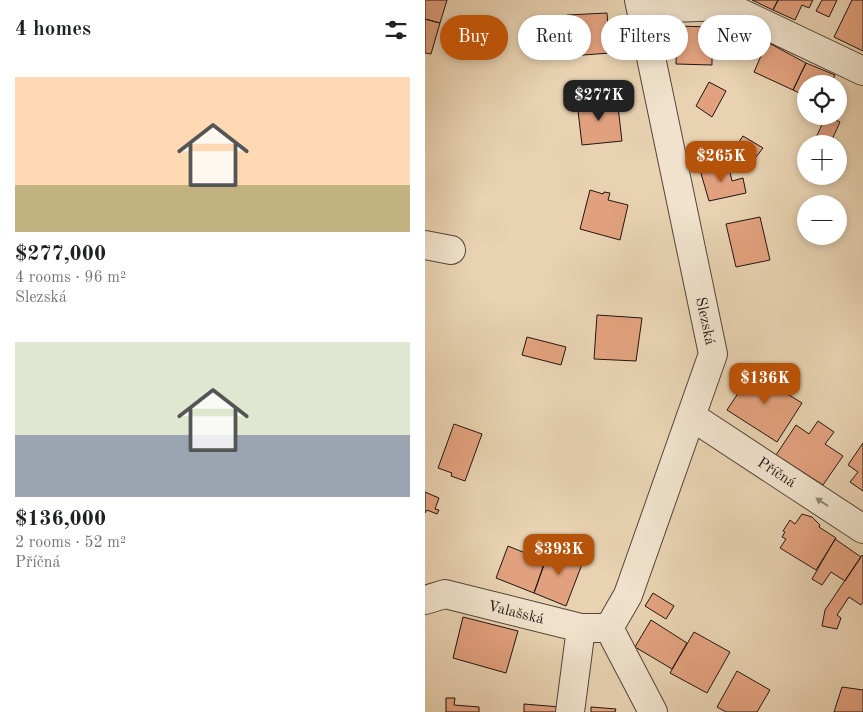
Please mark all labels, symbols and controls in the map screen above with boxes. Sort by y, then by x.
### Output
chip: Buy [440,15,508,60]
chip: Rent [518,15,591,60]
chip: Filters [601,15,688,60]
chip: New [698,15,771,60]
icon: filters [382,16,410,44]
text: 4 homes [15,19,91,40]
map controls [797,75,847,245]
button: locate [797,75,847,125]
pin: $277K [564,80,634,122]
text: $277K [574,88,624,104]
icon: home [168,110,258,200]
button: + [797,135,847,185]
pin: $265K [686,140,756,183]
text: $265K [696,149,746,165]
button: − [797,195,847,245]
text: $277,000 [15,244,106,265]
text: 4 rooms · 96 m² [15,270,126,286]
text: Slezská [15,290,67,306]
street label: Slezská [692,296,717,347]
pin: $136K [730,362,800,405]
text: $136K [740,371,790,387]
icon: home [168,375,258,465]
street label: Příčná [754,455,799,491]
one-way arrow [816,497,829,507]
text: $136,000 [15,509,106,530]
pin: $393K [524,534,594,576]
text: 2 rooms · 52 m² [15,535,126,551]
text: $393K [534,542,584,558]
text: Příčná [15,555,60,571]
street label: Valašská [486,599,546,628]

